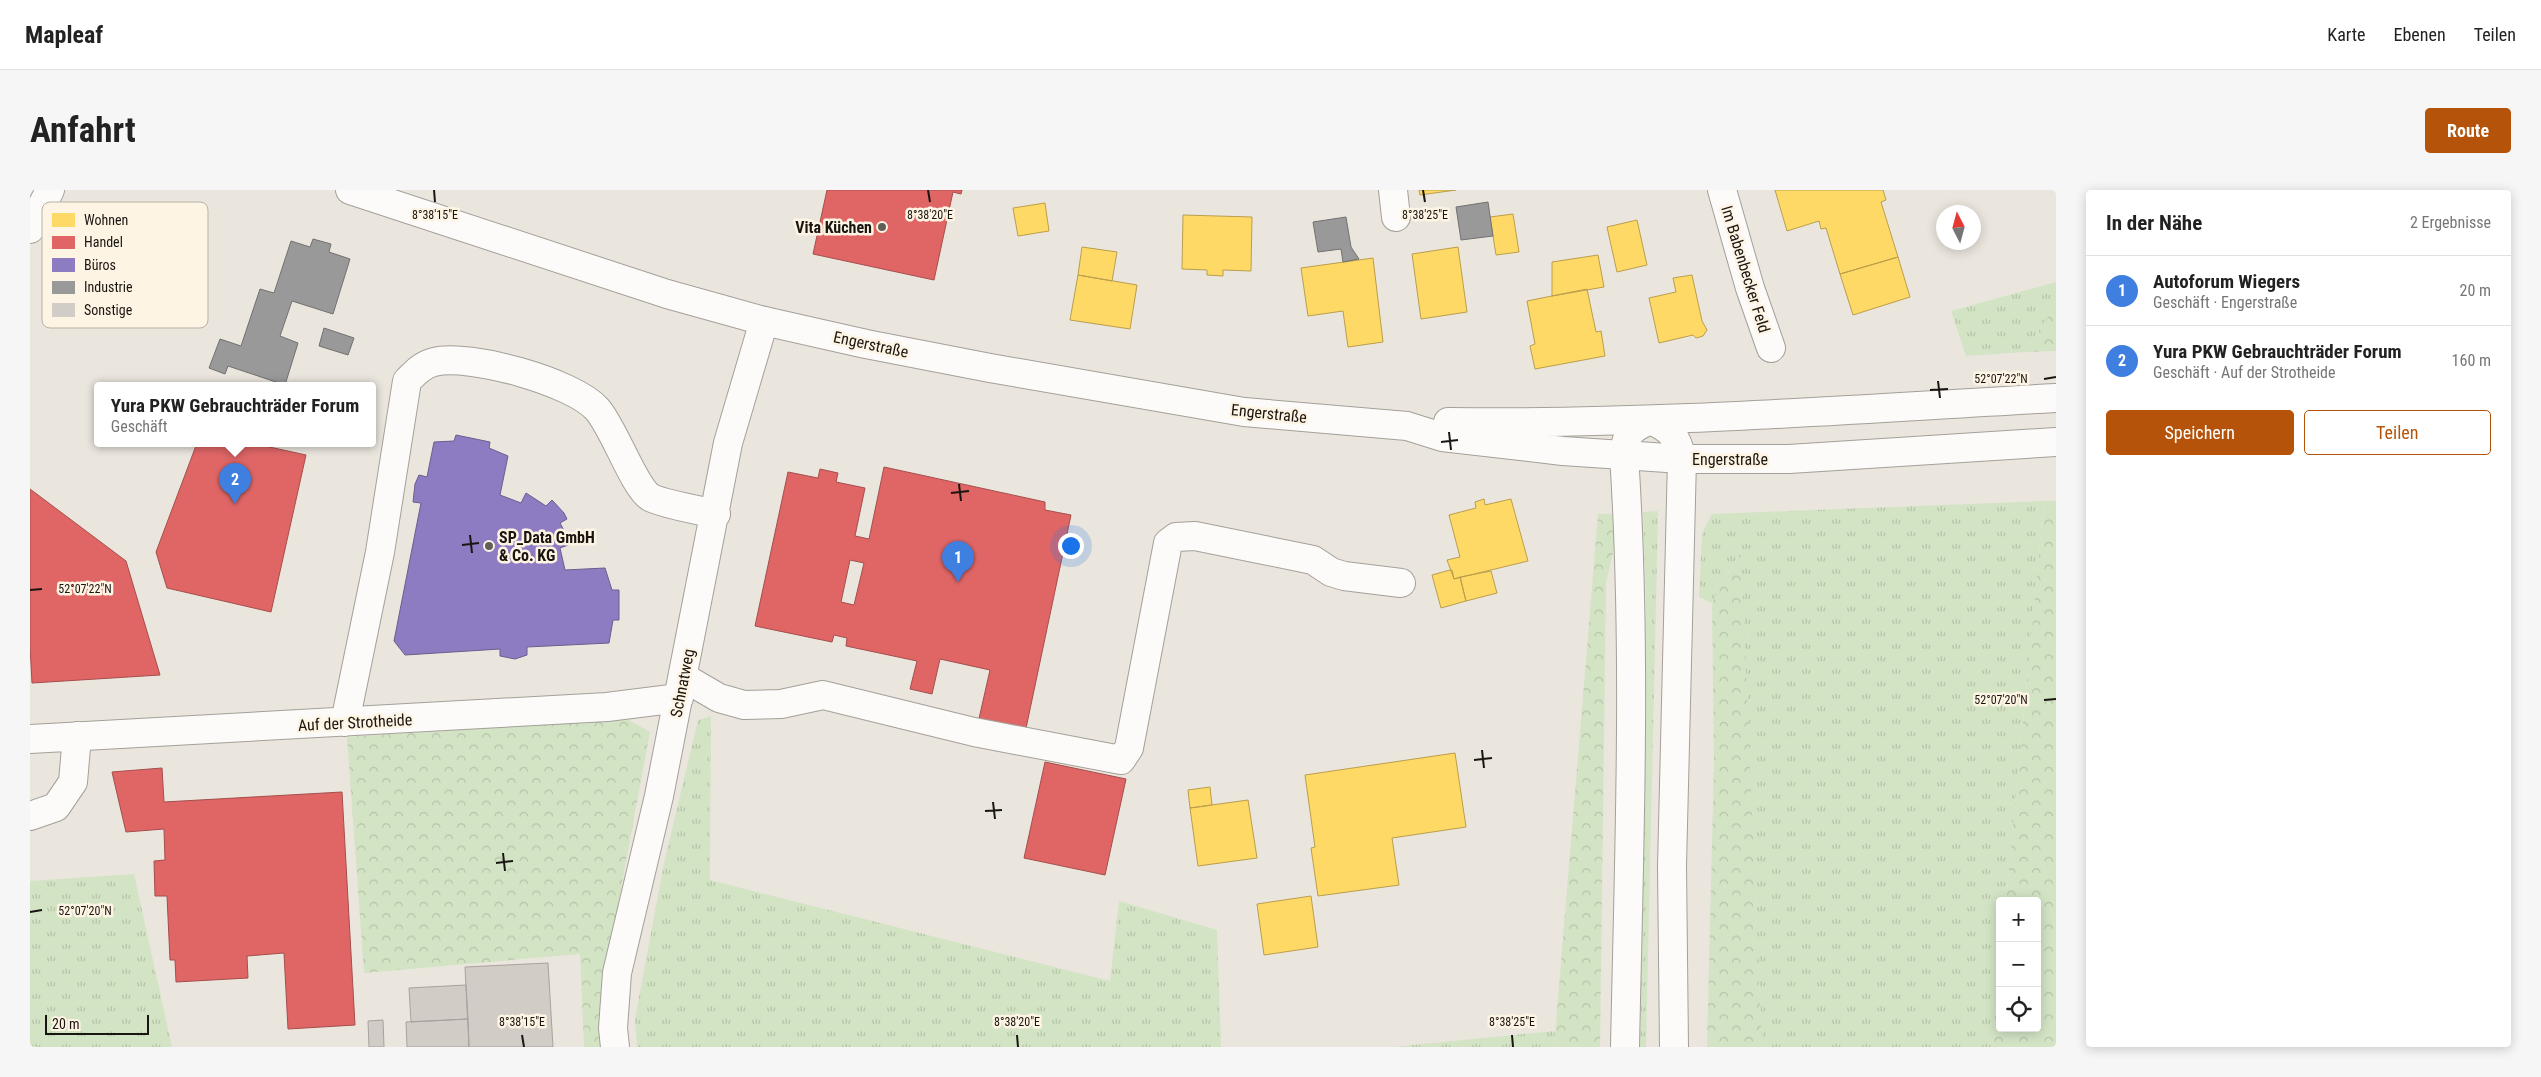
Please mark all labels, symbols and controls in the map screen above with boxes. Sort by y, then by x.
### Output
text: Mapleaf [25,21,103,49]
text: Karte [2327,24,2366,45]
text: Ebenen [2394,24,2446,45]
text: Teilen [2474,24,2516,45]
button: Route [2425,108,2511,153]
text: Anfahrt [30,110,136,151]
legend [42,202,208,328]
street label: Im Babenbecker Feld [1717,203,1774,335]
north arrow [1936,205,1981,250]
text: 8°38'15"E [412,208,458,222]
text: 8°38'20"E [907,208,953,222]
text: 8°38'25"E [1402,208,1448,222]
text: In der Nähe [2106,211,2202,235]
text: Wohnen [84,212,128,228]
text: 2 Ergebnisse [2410,213,2491,232]
place label: Vita Küchen [795,218,872,237]
marker: Vita Küchen [876,221,888,233]
text: Handel [84,234,123,250]
text: Büros [84,257,116,273]
text: Autoforum Wiegers [2153,270,2300,293]
text: Industrie [84,279,133,295]
text: 1 [2118,281,2126,300]
text: 20 m [2459,281,2491,300]
text: Geschäft · Engerstraße [2153,293,2297,312]
text: Sonstige [84,302,133,318]
street label: Engerstraße [832,327,910,362]
text: Yura PKW Gebrauchträder Forum [2153,340,2402,363]
text: 2 [2118,351,2126,370]
text: 160 m [2452,351,2491,370]
text: Geschäft · Auf der Strotheide [2153,363,2336,382]
text: 52°07'22"N [1974,372,2028,386]
popup [94,382,376,447]
text: Yura PKW Gebrauchträder Forum [111,394,359,417]
street label: Engerstraße [1230,400,1308,427]
button: Speichern [2106,410,2294,455]
button: Teilen [2304,410,2491,455]
text: Geschäft [111,417,168,436]
street label: Engerstraße [1692,450,1768,469]
pin: 2 [219,463,251,504]
place label: SP_Data GmbH & Co. KG [499,528,595,565]
your location [1058,533,1084,559]
marker: SP_Data GmbH & Co. KG [483,540,495,552]
pin: 1 [942,541,974,582]
text: 52°07'22"N [58,582,112,596]
street label: Schnatweg [667,647,698,719]
text: 52°07'20"N [1974,693,2028,707]
street label: Auf der Strotheide [297,710,413,735]
map controls [1996,897,2041,1032]
button: + [1996,897,2041,942]
text: 52°07'20"N [58,904,112,918]
button: − [1996,942,2041,987]
button: locate [1996,987,2041,1032]
scale bar [45,1012,149,1035]
text: 8°38'15"E [499,1015,545,1029]
text: 8°38'20"E [994,1015,1040,1029]
text: 8°38'25"E [1489,1015,1535,1029]
text: 20 m [52,1016,80,1032]

